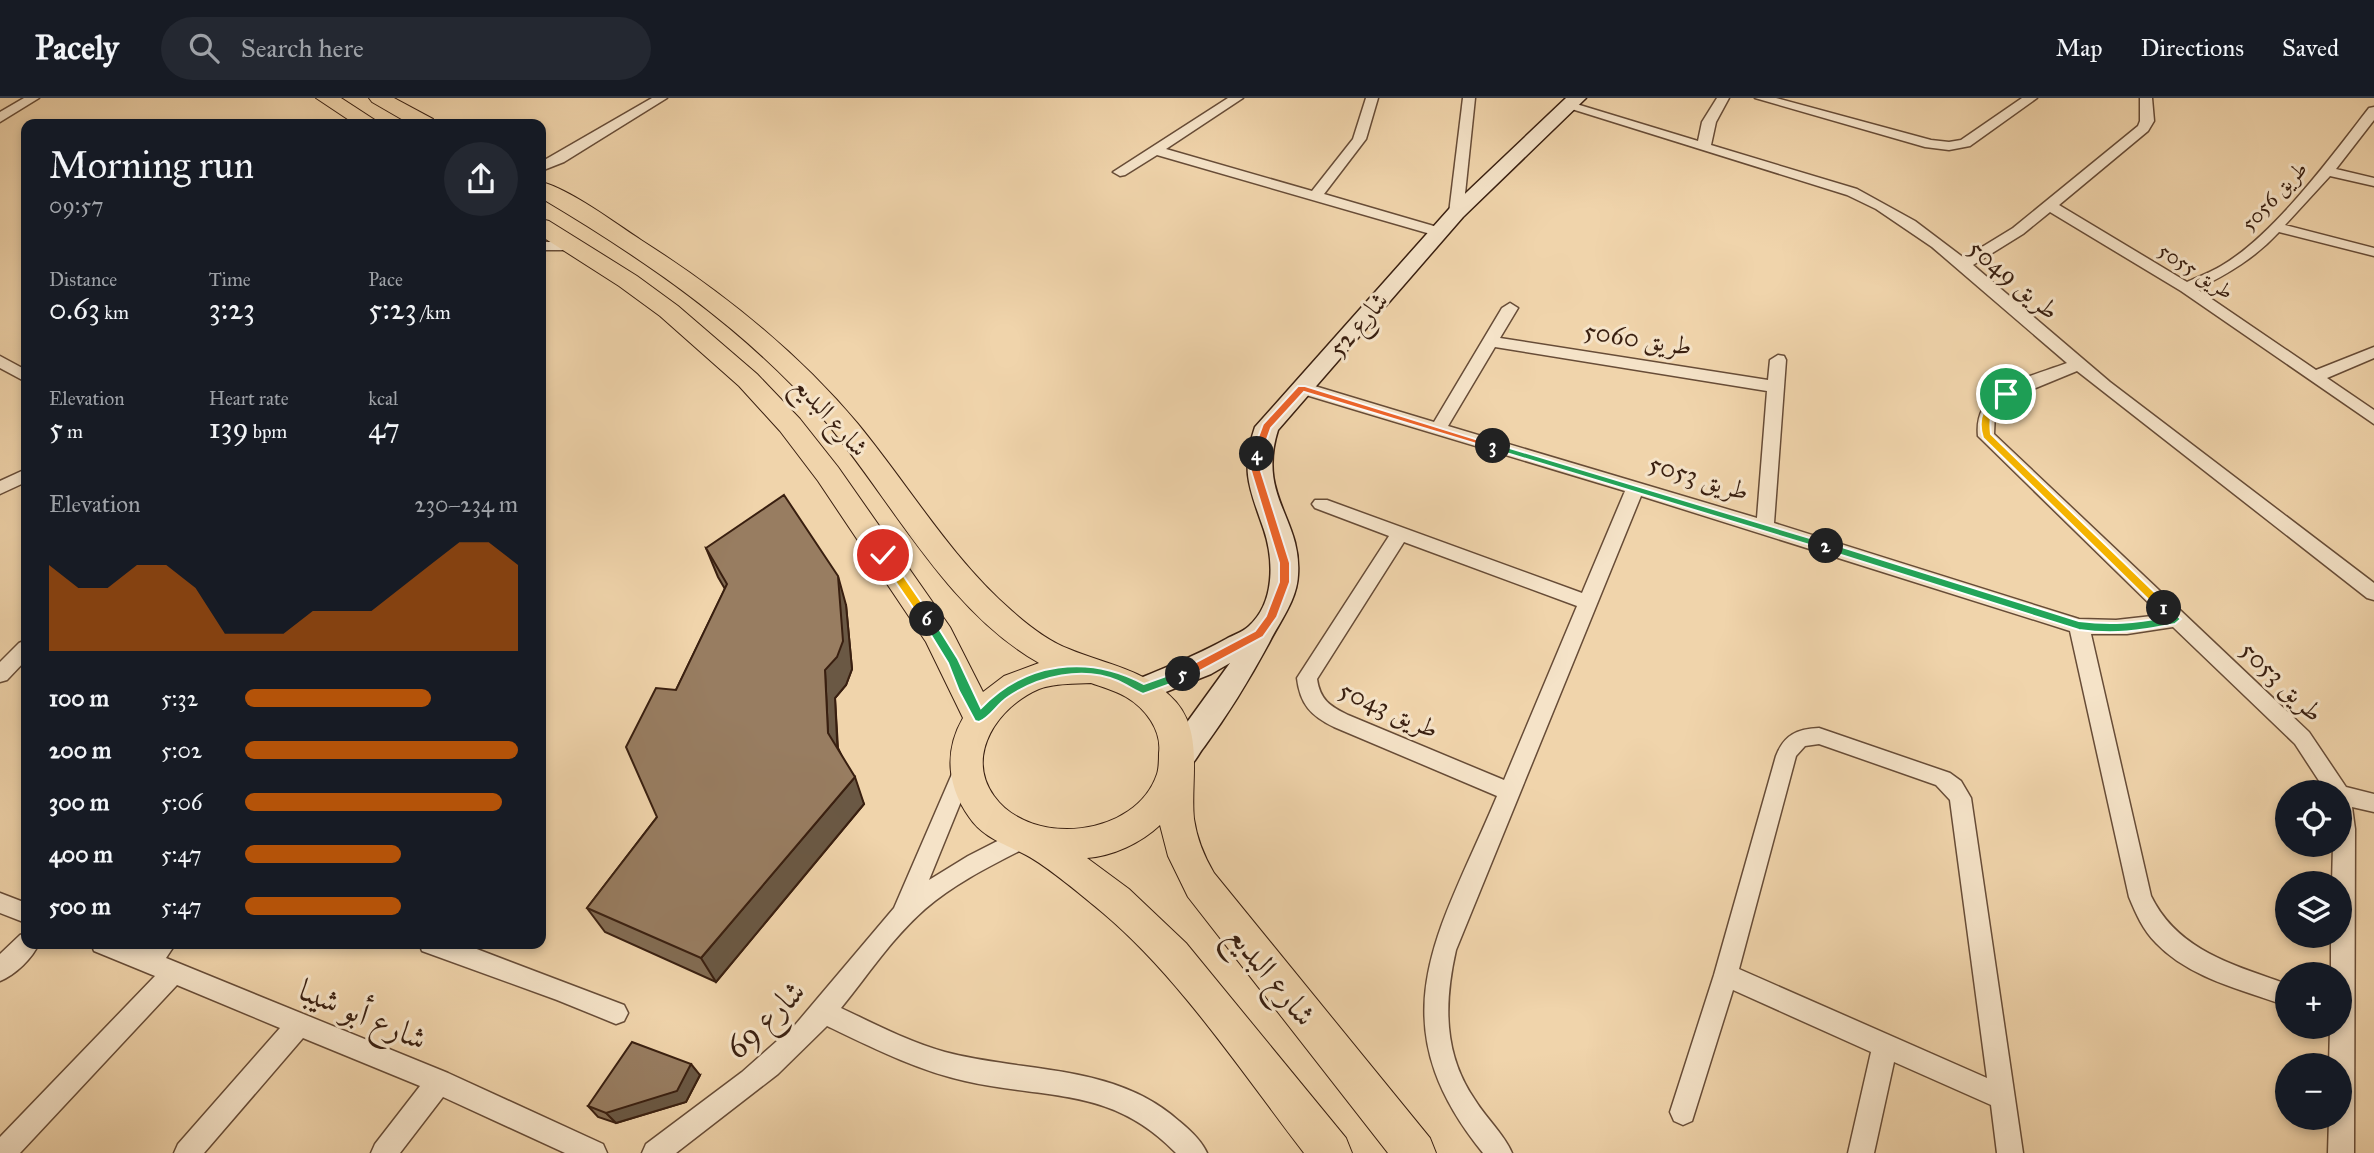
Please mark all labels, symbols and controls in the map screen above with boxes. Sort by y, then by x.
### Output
search box [161,17,651,80]
text: Pacely [35,28,119,68]
icon: search [185,29,223,67]
text: Search here [241,32,364,64]
text: Map [2056,33,2103,63]
text: Directions [2141,33,2244,63]
text: Saved [2282,33,2339,63]
text: Morning run [49,142,254,188]
button: share [444,142,518,216]
street label: طريق 5056 [2235,156,2313,236]
text: 09:57 [49,191,104,219]
street label: طريق 5049 [1961,232,2066,327]
street label: طريق 5055 [2154,237,2238,305]
text: Distance [49,268,117,291]
text: Time [209,268,251,291]
text: Pace [368,268,403,291]
street label: شارع 52 [1321,285,1399,367]
text: 0.63 [49,291,100,327]
text: 3:23 [209,291,255,327]
text: 5:23 [368,291,417,327]
text: km [100,301,129,324]
text: /km [417,301,451,324]
street label: طريق 5060 [1582,314,1694,363]
pin [1976,364,2036,424]
street label: شارع البديع [781,369,875,468]
icon: arrive [1987,375,2025,413]
text: Elevation [49,387,124,410]
text: Heart rate [209,387,289,410]
text: kcal [368,387,398,410]
text: 5 [49,410,63,446]
text: 139 [209,410,249,446]
text: 47 [368,410,400,446]
text: m [63,420,83,443]
text: bpm [249,420,287,443]
pin: 3 [1476,428,1510,464]
text: 3 [1489,434,1496,457]
pin: 4 [1240,436,1274,472]
text: 4 [1251,442,1262,465]
street label: طريق 5053 [1645,447,1753,508]
text: Elevation [49,490,140,518]
text: 230–234 m [414,490,518,518]
pin [853,525,913,585]
pin: 2 [1808,528,1843,564]
text: 2 [1821,534,1830,557]
icon: check [864,536,902,574]
pin: 1 [2146,590,2182,626]
text: 1 [2160,596,2167,619]
pin: 6 [909,602,944,636]
text: 6 [922,607,931,630]
street label: طريق 5053 [2233,634,2330,729]
pin: 5 [1166,656,1200,692]
text: 5 [1178,662,1187,685]
street label: طريق 5043 [1334,673,1444,746]
text: 100 m [49,684,109,712]
text: 5:32 [161,684,198,712]
text: 200 m [49,736,111,764]
text: 5:02 [161,736,202,764]
map controls [2275,780,2352,1130]
button: locate [2275,780,2352,857]
text: 300 m [49,788,109,816]
text: 5:06 [161,788,203,816]
text: 400 m [49,840,113,868]
text: 5:47 [161,840,202,868]
button: layers [2275,871,2352,948]
text: 500 m [49,892,111,920]
text: 5:47 [161,892,202,920]
street label: شارع البديع [1212,917,1324,1040]
button: + [2275,962,2352,1039]
street label: شارع أبو شيبا [290,967,434,1065]
street label: شارع 69 [717,972,818,1072]
button: − [2275,1053,2352,1130]

